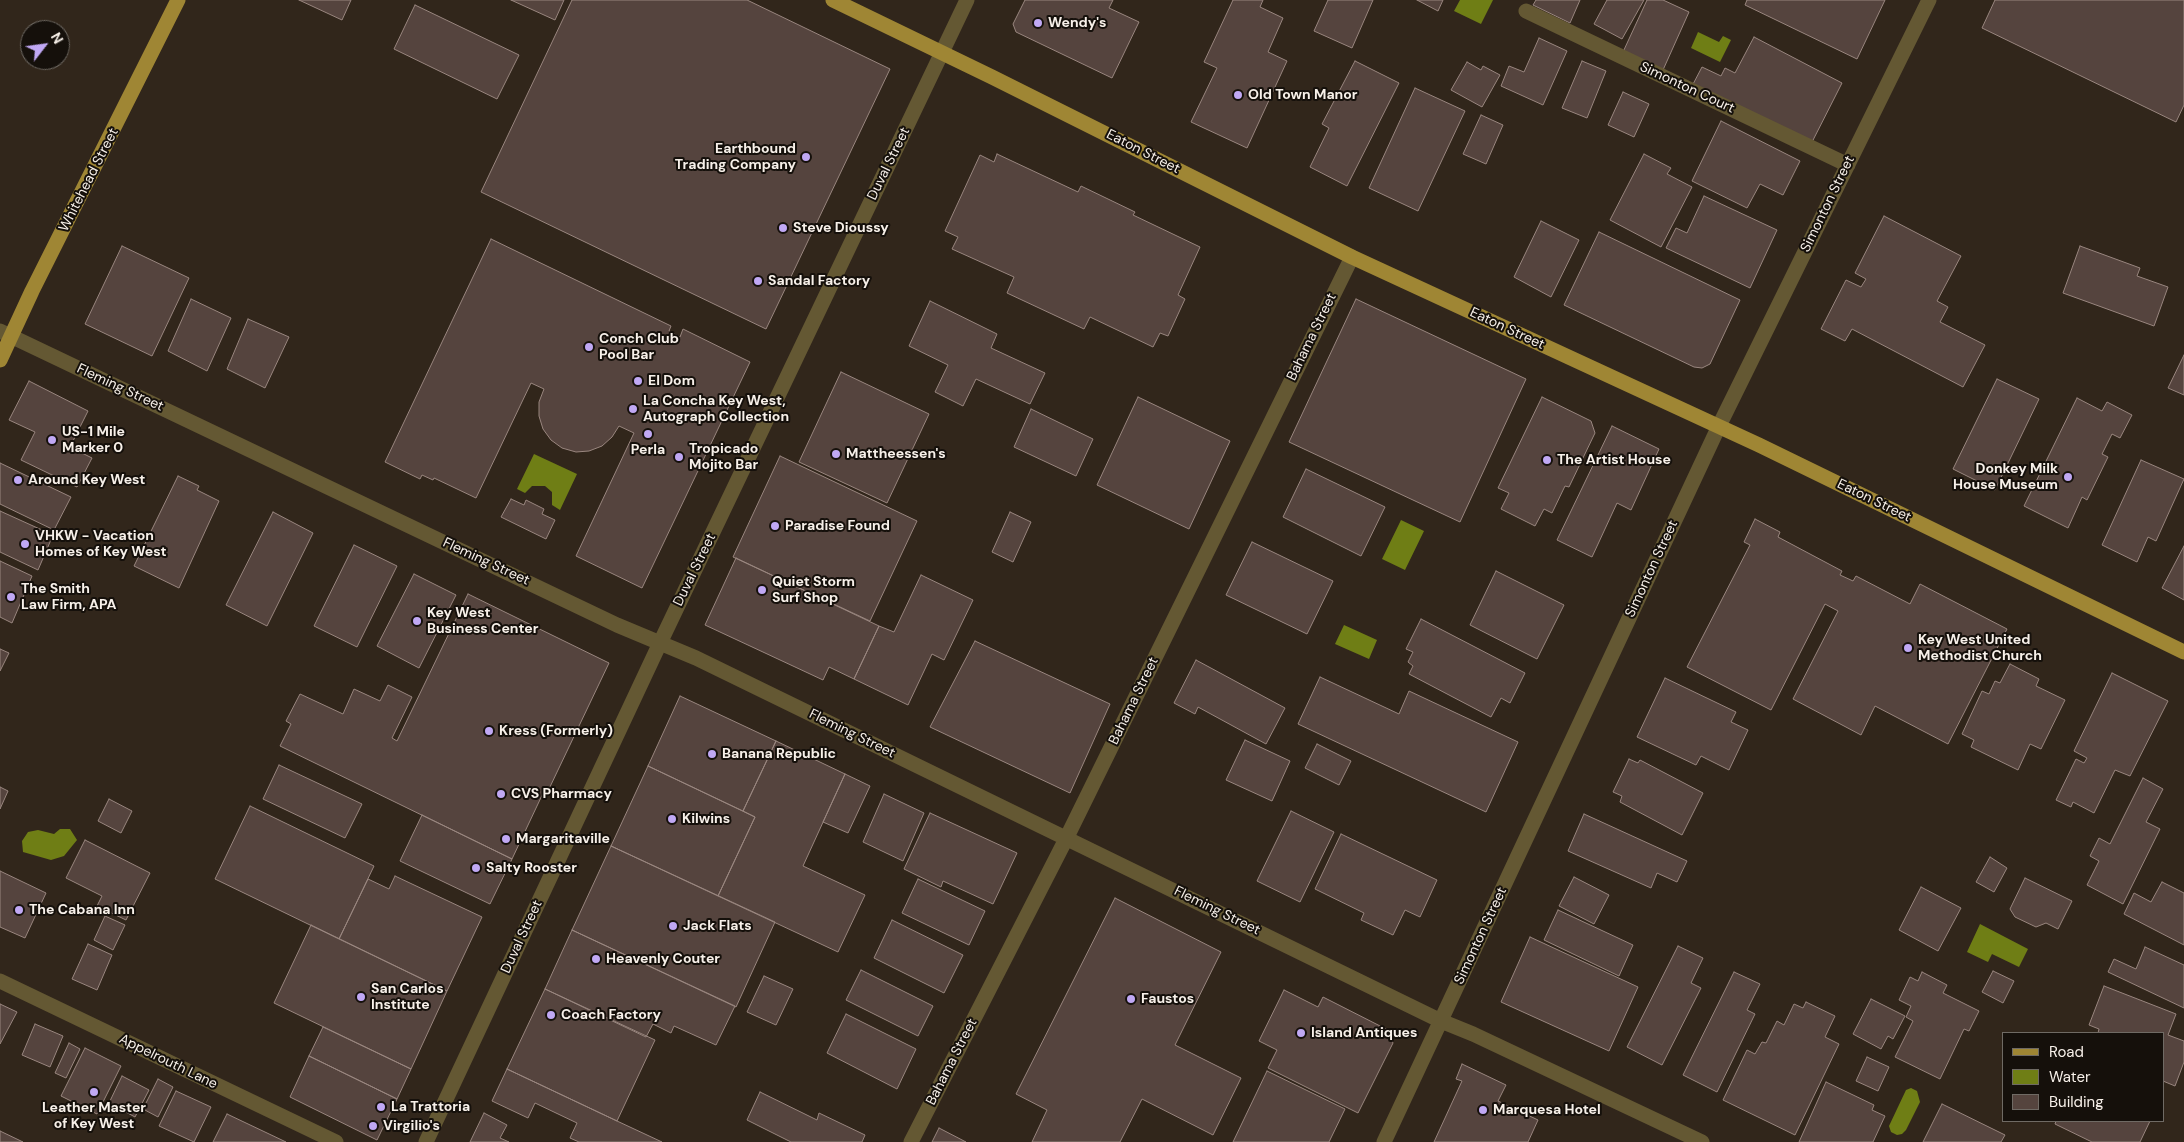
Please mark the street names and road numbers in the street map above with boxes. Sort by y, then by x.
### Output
street label: Simonton Court [1637,59,1737,117]
street label: Whitehead Street [56,125,122,235]
street label: Duval Street [864,125,914,203]
street label: Eaton Street [1103,126,1183,178]
street label: Simonton Street [1797,153,1859,255]
street label: Bahama Street [1284,291,1340,383]
street label: Eaton Street [1467,304,1547,354]
street label: Fleming Street [74,361,166,415]
street label: Eaton Street [1834,476,1914,526]
street label: Simonton Street [1622,518,1682,620]
street label: Duval Street [670,531,720,609]
street label: Fleming Street [440,535,532,589]
street label: Bahama Street [1106,655,1162,747]
street label: Fleming Street [806,706,898,762]
street label: Fleming Street [1171,883,1263,939]
street label: Simonton Street [1451,885,1511,987]
street label: Duval Street [498,898,546,976]
street label: Bahama Street [923,1016,981,1108]
street label: Appelrouth Lane [116,1031,220,1093]

